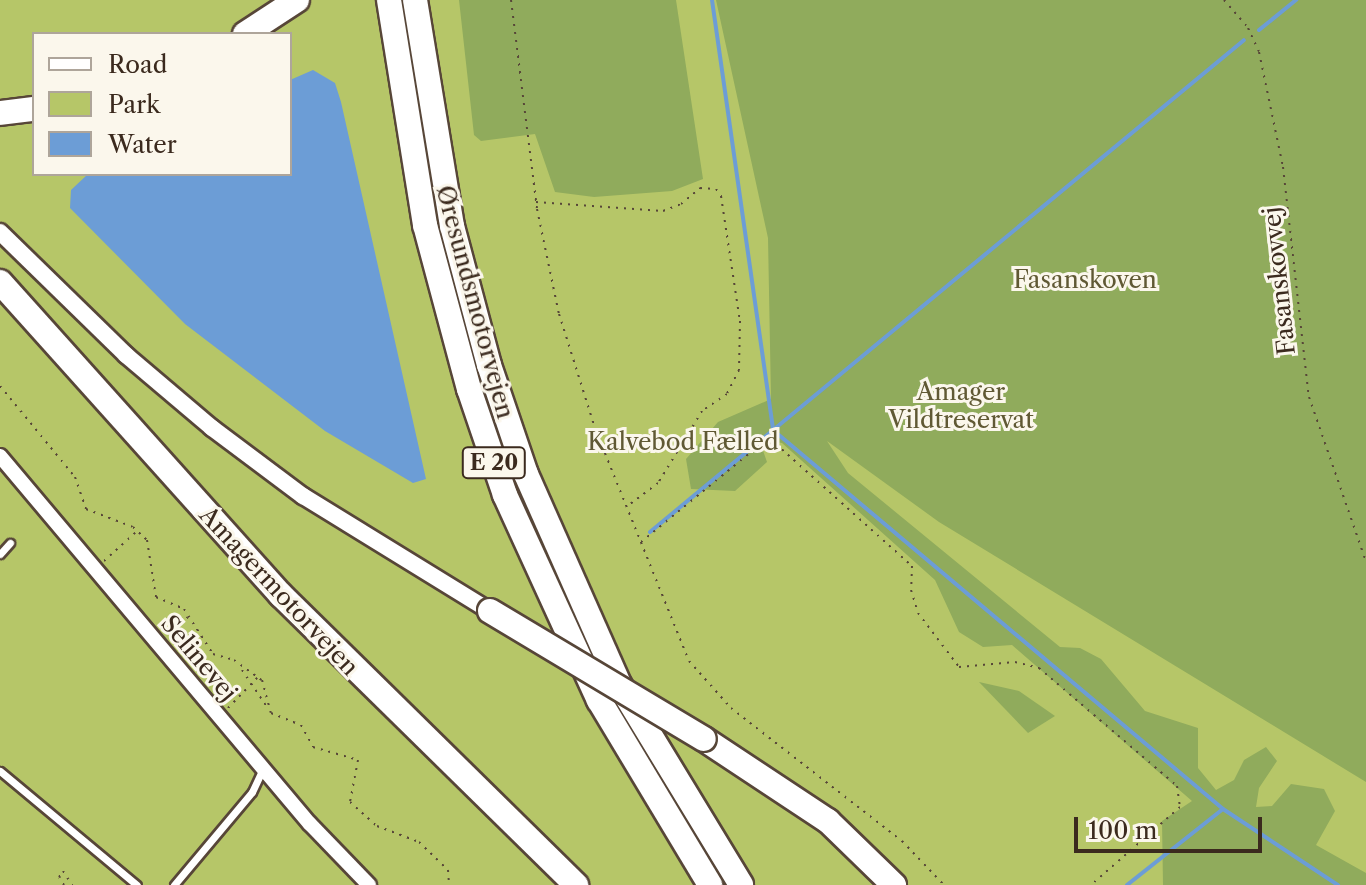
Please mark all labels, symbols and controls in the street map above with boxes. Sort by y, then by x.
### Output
legend [32,32,292,176]
text: Road [108,50,167,79]
text: Park [108,90,160,119]
text: Water [108,130,177,159]
street label: Øresundsmotorvejen [430,182,520,422]
street label: Fasanskovvej [1257,206,1301,356]
park label: Fasanskoven [1013,266,1157,294]
park label: Amager Vildtreservat [888,378,1034,434]
park label: Kalvebod Fælled [587,428,779,456]
road number: E 20 [460,445,528,481]
street label: Amagermotorvejen [193,501,365,681]
street label: Selinevej [155,609,243,707]
scale bar [1078,801,1266,851]
text: 100 m [1088,816,1157,845]

